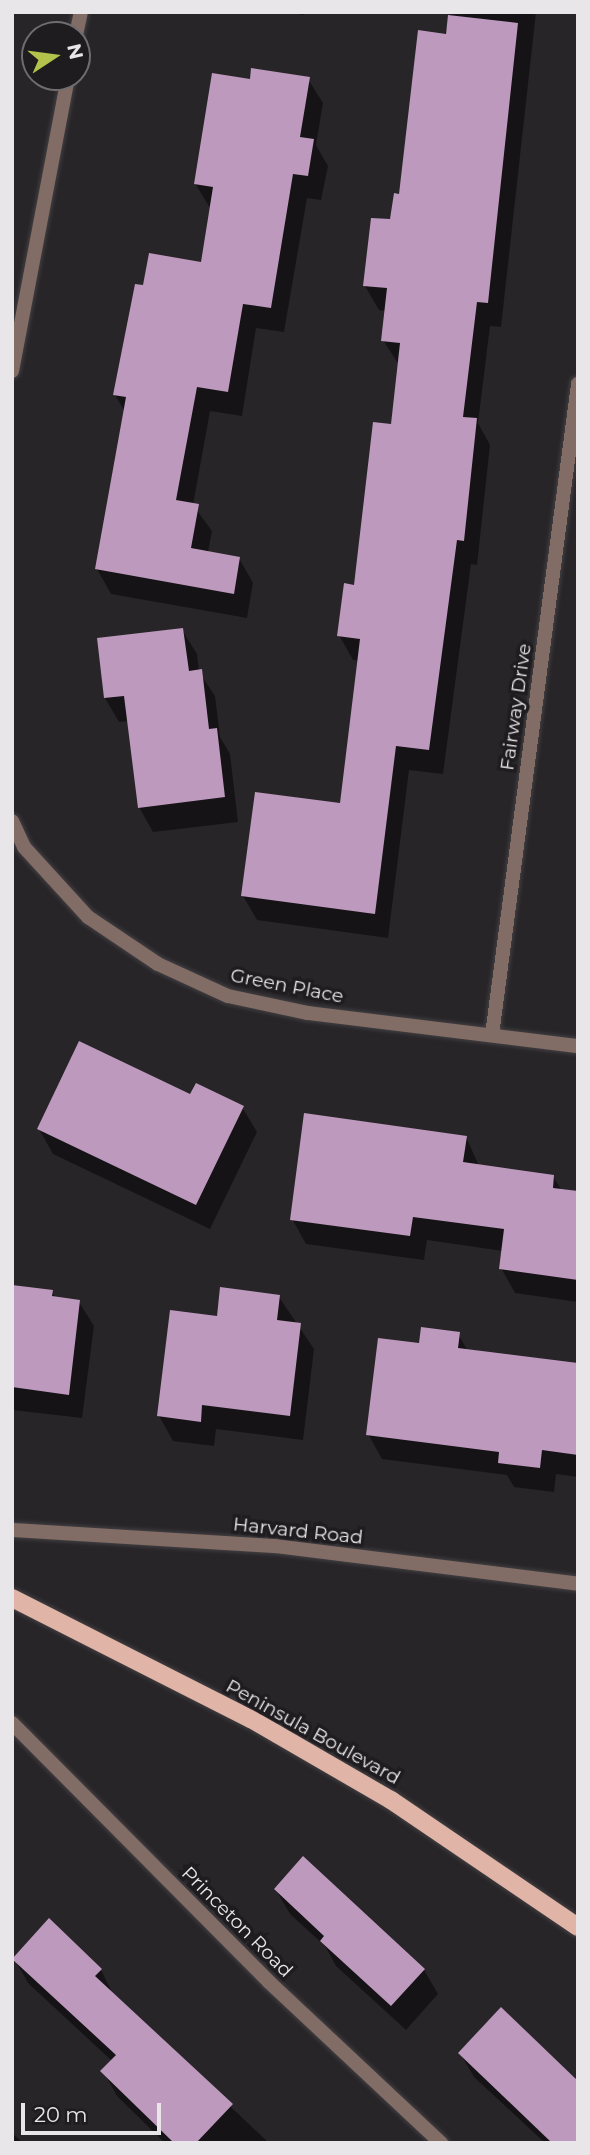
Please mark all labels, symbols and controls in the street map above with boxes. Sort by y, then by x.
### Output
north arrow [21,21,91,91]
text: N [62,42,88,62]
street label: Fairway Drive [496,642,536,772]
street label: Green Place [228,964,346,1008]
street label: Harvard Road [232,1513,364,1549]
street label: Peninsula Boulevard [222,1675,404,1789]
street label: Princeton Road [177,1862,297,1982]
scale bar [24,2088,164,2132]
text: 20 m [34,2102,88,2127]

